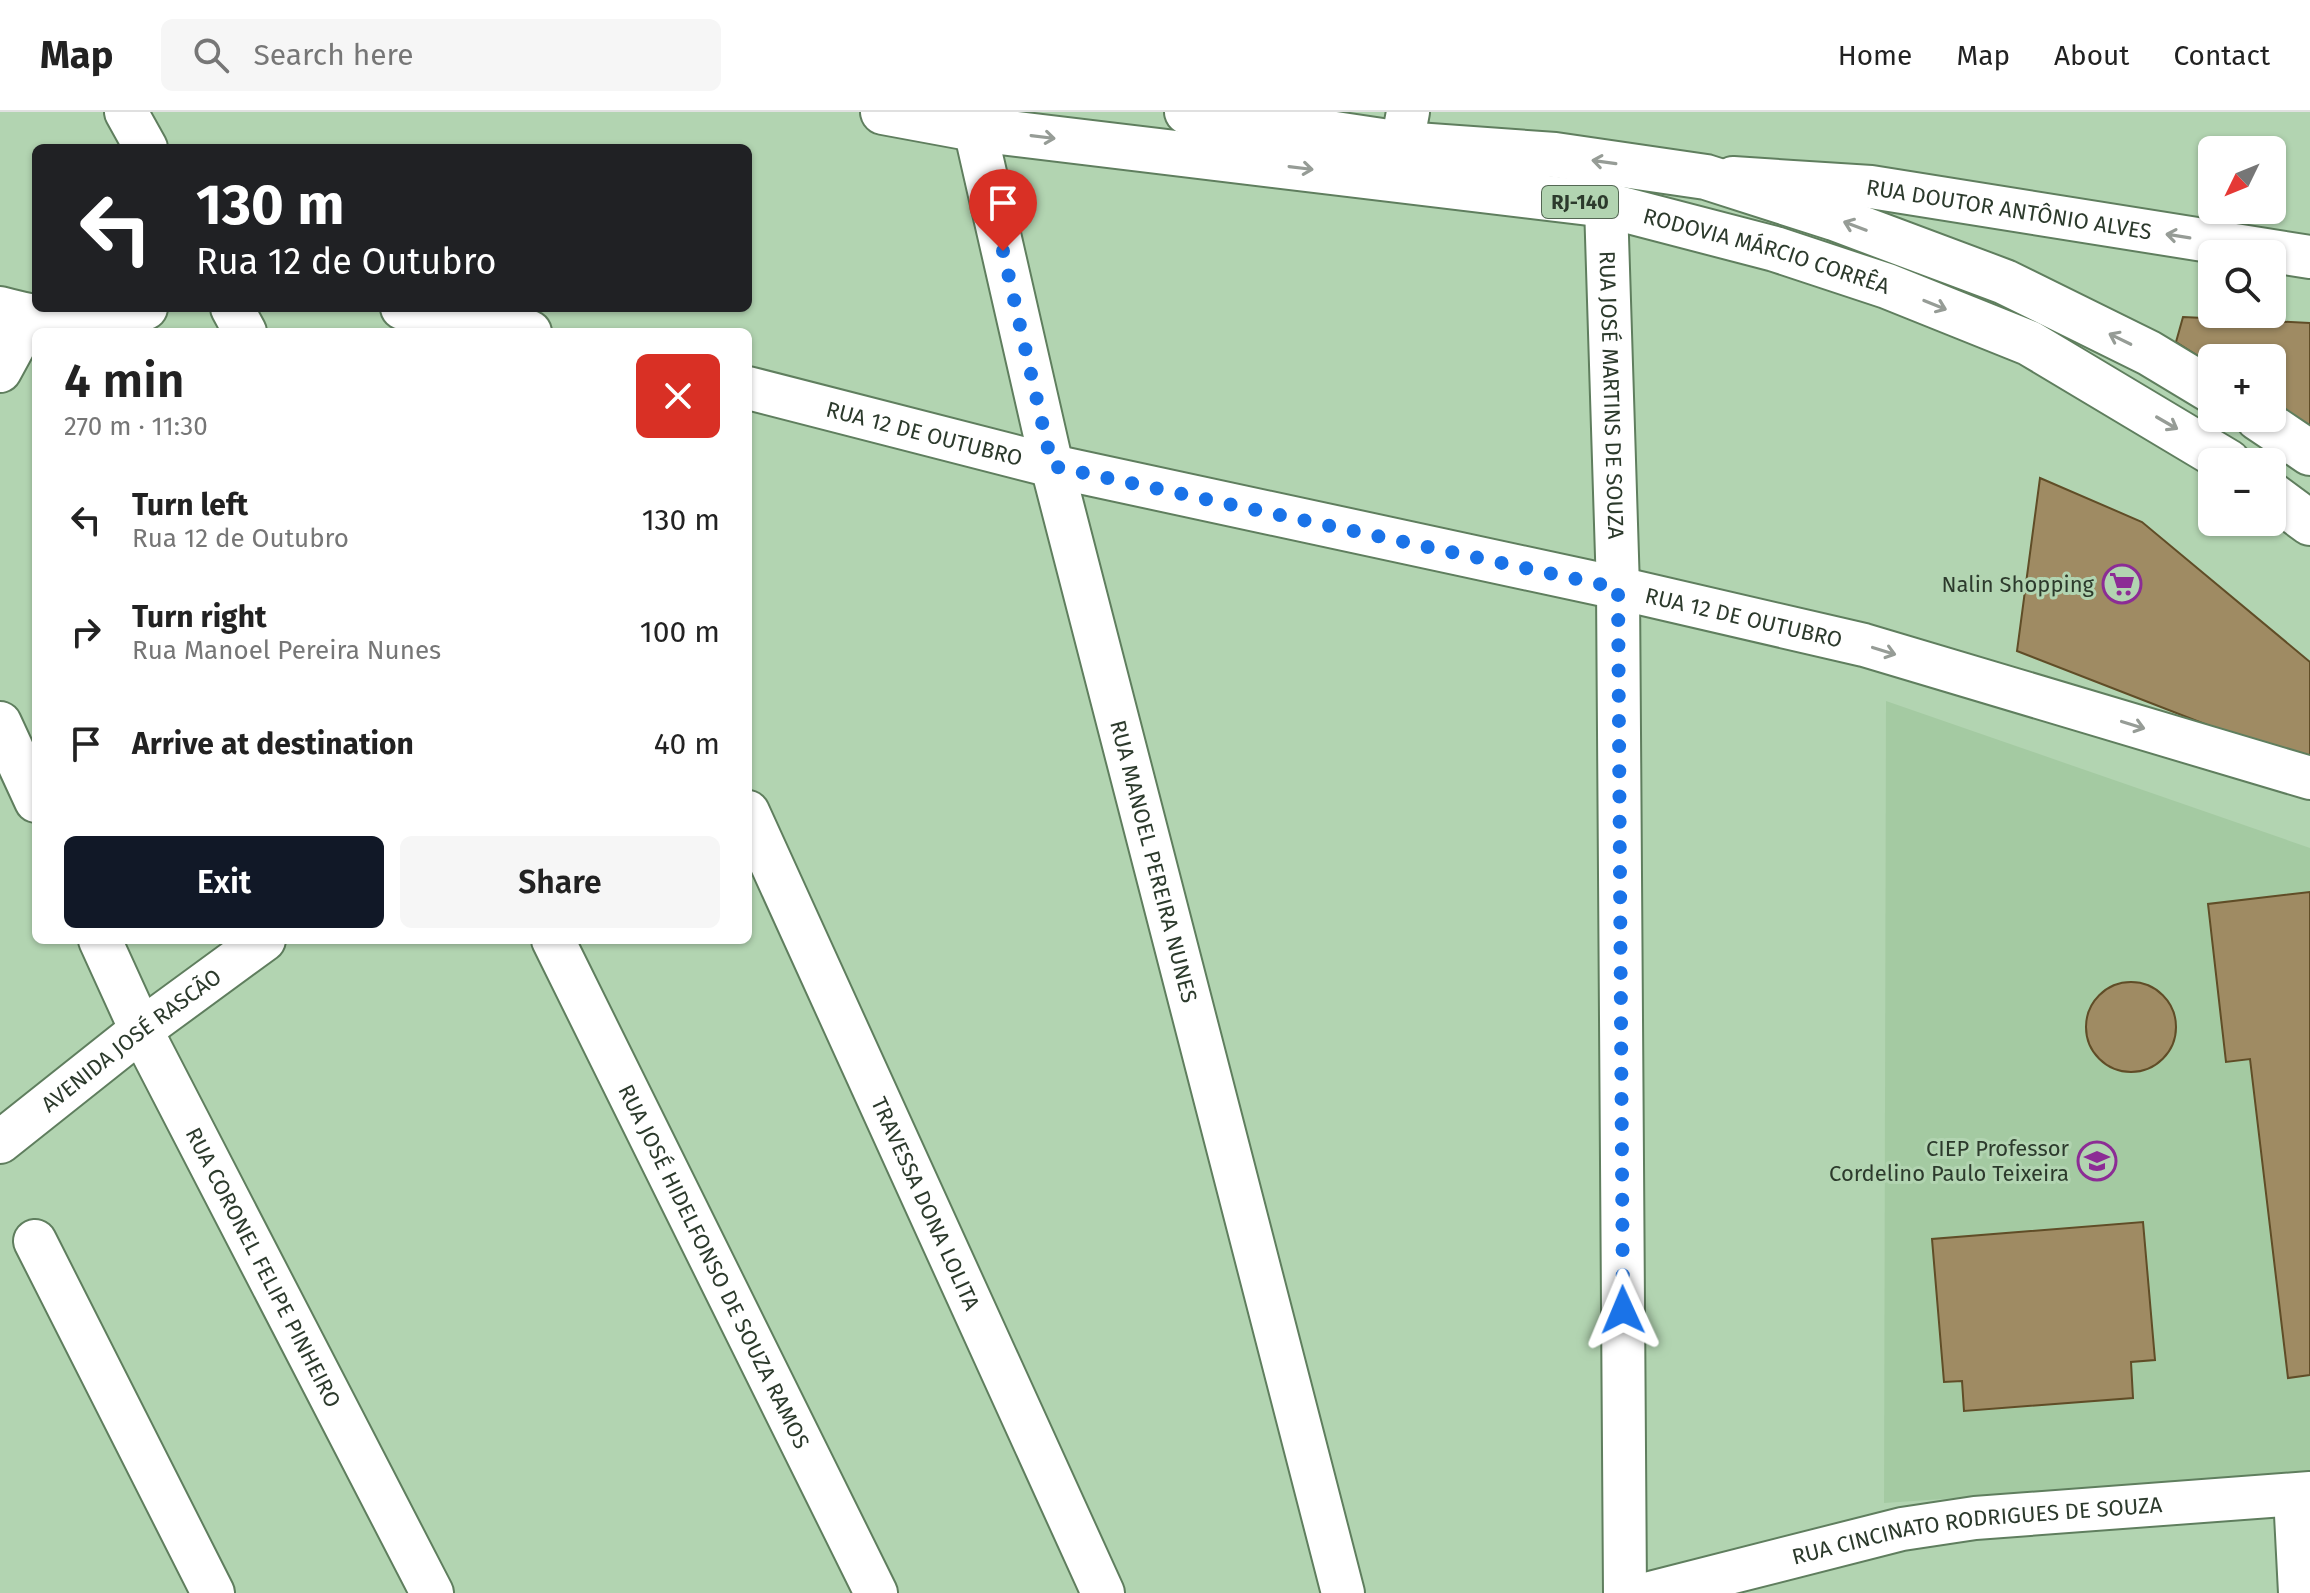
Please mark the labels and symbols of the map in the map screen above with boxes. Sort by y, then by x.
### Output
one-way arrow [1030,130,1055,145]
north arrow [2198,136,2286,224]
one-way arrow [1592,154,1617,169]
one-way arrow [1287,161,1314,176]
pin [969,169,1037,251]
street label: RUA DOUTOR ANTÔNIO ALVES [1864,173,2154,245]
road number: RJ-140 [1542,186,1618,218]
street label: RODOVIA MÁRCIO CORRÊA [1640,202,1894,300]
one-way arrow [1843,218,1868,232]
one-way arrow [2165,228,2191,243]
street label: RUA JOSÉ MARTINS DE SOUZA [1594,250,1630,540]
one-way arrow [1922,299,1947,314]
one-way arrow [2108,330,2132,346]
street label: RUA 12 DE OUTUBRO [823,395,1025,471]
one-way arrow [2154,416,2178,431]
supermarket icon: Nalin Shopping [2101,563,2143,605]
place label: Nalin Shopping [1941,571,2095,598]
street label: RUA 12 DE OUTUBRO [1643,581,1845,653]
one-way arrow [1871,644,1897,659]
street label: RUA MANOEL PEREIRA NUNES [1105,717,1203,1005]
one-way arrow [2120,718,2146,733]
street label: AVENIDA JOSÉ RASCÃO [36,963,226,1118]
street label: RUA JOSÉ HIDELFONSO DE SOUZA RAMOS [613,1080,816,1453]
street label: TRAVESSA DONA LOLITA [866,1093,986,1315]
street label: RUA CORONEL FELIPE PINHEIRO [180,1123,347,1412]
place label: CIEP Professor Cordelino Paulo Teixeira [1829,1135,2069,1187]
school or university icon: CIEP Professor Cordelino Paulo Teixeira [2076,1140,2118,1182]
position arrow [1581,1268,1665,1352]
street label: RUA CINCINATO RODRIGUES DE SOUZA [1789,1491,2163,1570]

